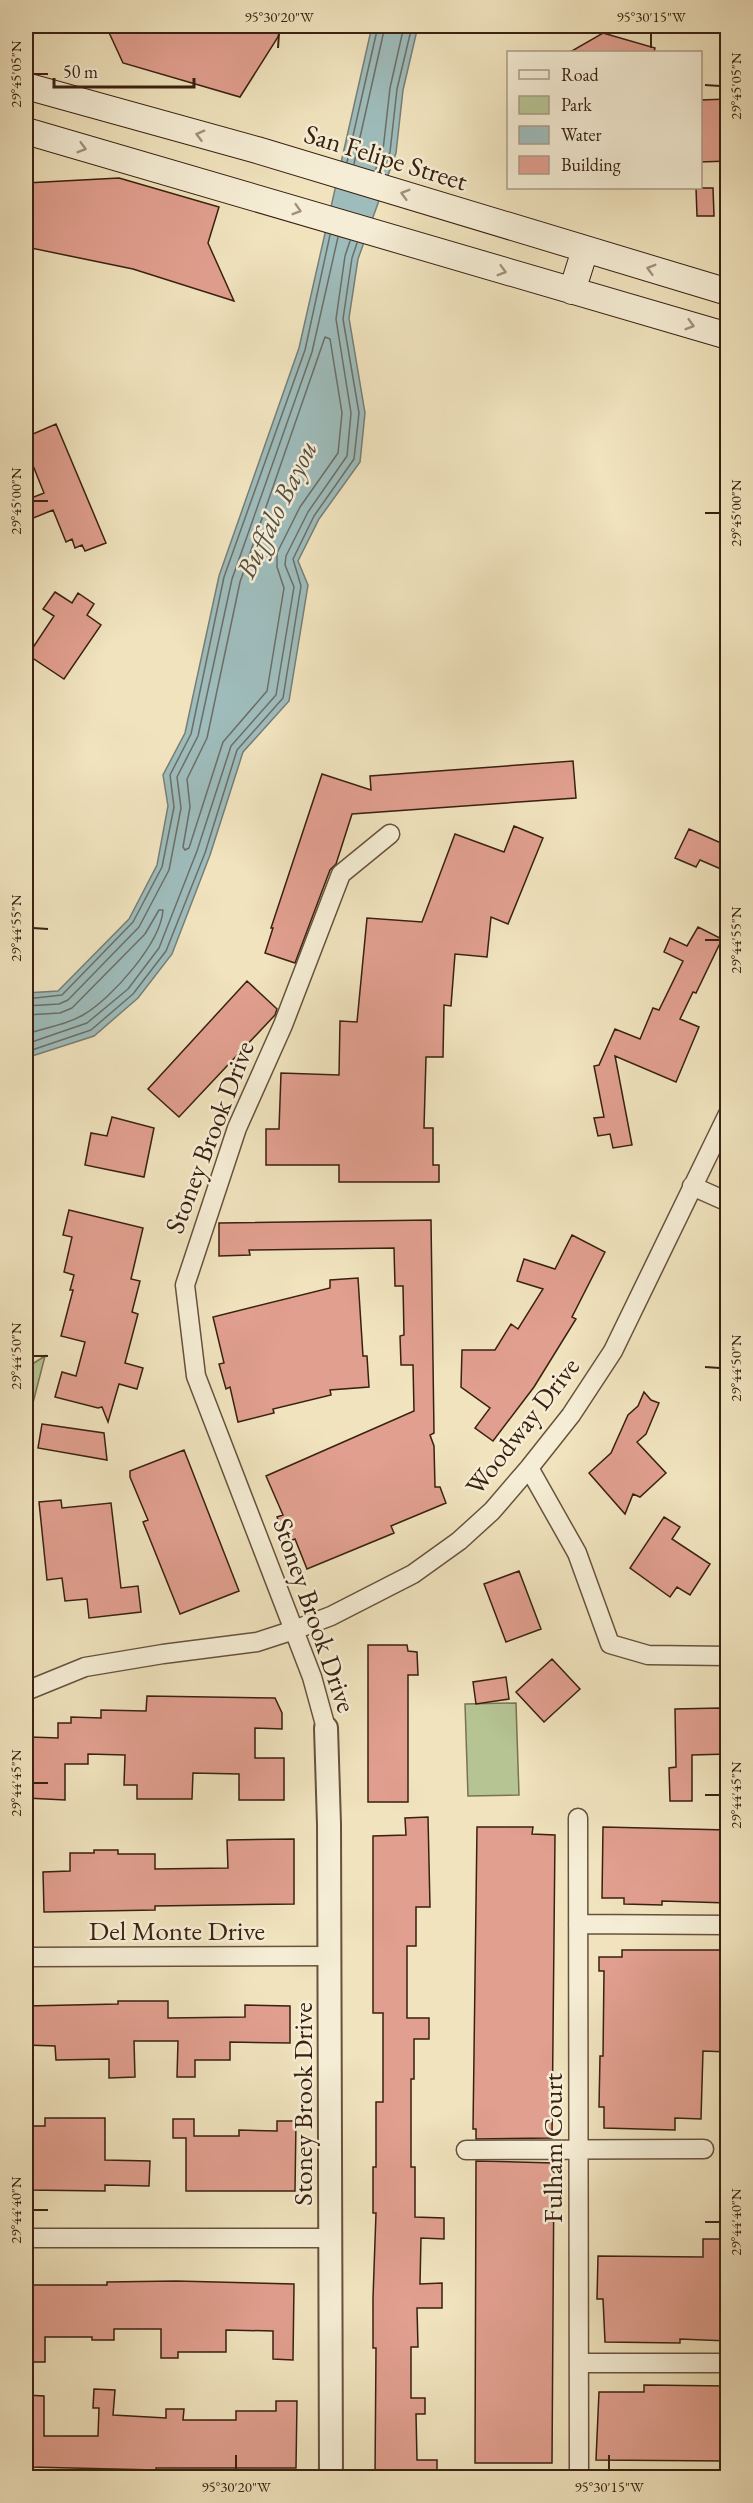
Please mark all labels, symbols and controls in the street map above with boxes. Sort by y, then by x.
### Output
text: 95°30'20"W [244,7,314,26]
text: 95°30'15"W [616,7,686,26]
text: 29°45'05"N [6,40,25,108]
scale bar [54,51,194,89]
legend [507,51,702,189]
text: 29°45'05"N [726,52,745,120]
text: 50 m [63,60,98,83]
text: Road [561,63,600,86]
text: Park [561,93,592,116]
street label: San Felipe Street [300,116,472,199]
text: Water [561,123,602,146]
one-way arrow [196,129,206,142]
one-way arrow [76,141,87,153]
text: Building [561,153,621,176]
one-way arrow [400,189,410,201]
one-way arrow [291,203,302,215]
one-way arrow [496,264,507,276]
one-way arrow [646,264,657,276]
one-way arrow [684,318,695,330]
water label: Buffalo Bayou [227,434,325,585]
text: 29°45'00"N [6,467,25,535]
text: 29°45'00"N [726,479,745,547]
text: 29°44'55"N [6,894,25,962]
text: 29°44'55"N [726,906,745,974]
street label: Stoney Brook Drive [156,1036,262,1238]
text: 29°44'50"N [6,1322,25,1390]
text: 29°44'50"N [726,1334,745,1402]
street label: Woodway Drive [457,1350,587,1502]
street label: Stoney Brook Drive [265,1513,365,1717]
text: 29°44'45"N [6,1749,25,1817]
text: 29°44'45"N [726,1761,745,1829]
street label: Del Monte Drive [89,1913,265,1948]
street label: Stoney Brook Drive [285,2002,320,2206]
street label: Fulham Court [535,2073,570,2223]
text: 29°44'40"N [6,2176,25,2244]
text: 29°44'40"N [726,2188,745,2256]
text: 95°30'20"W [201,2477,271,2496]
text: 95°30'15"W [574,2477,644,2496]

